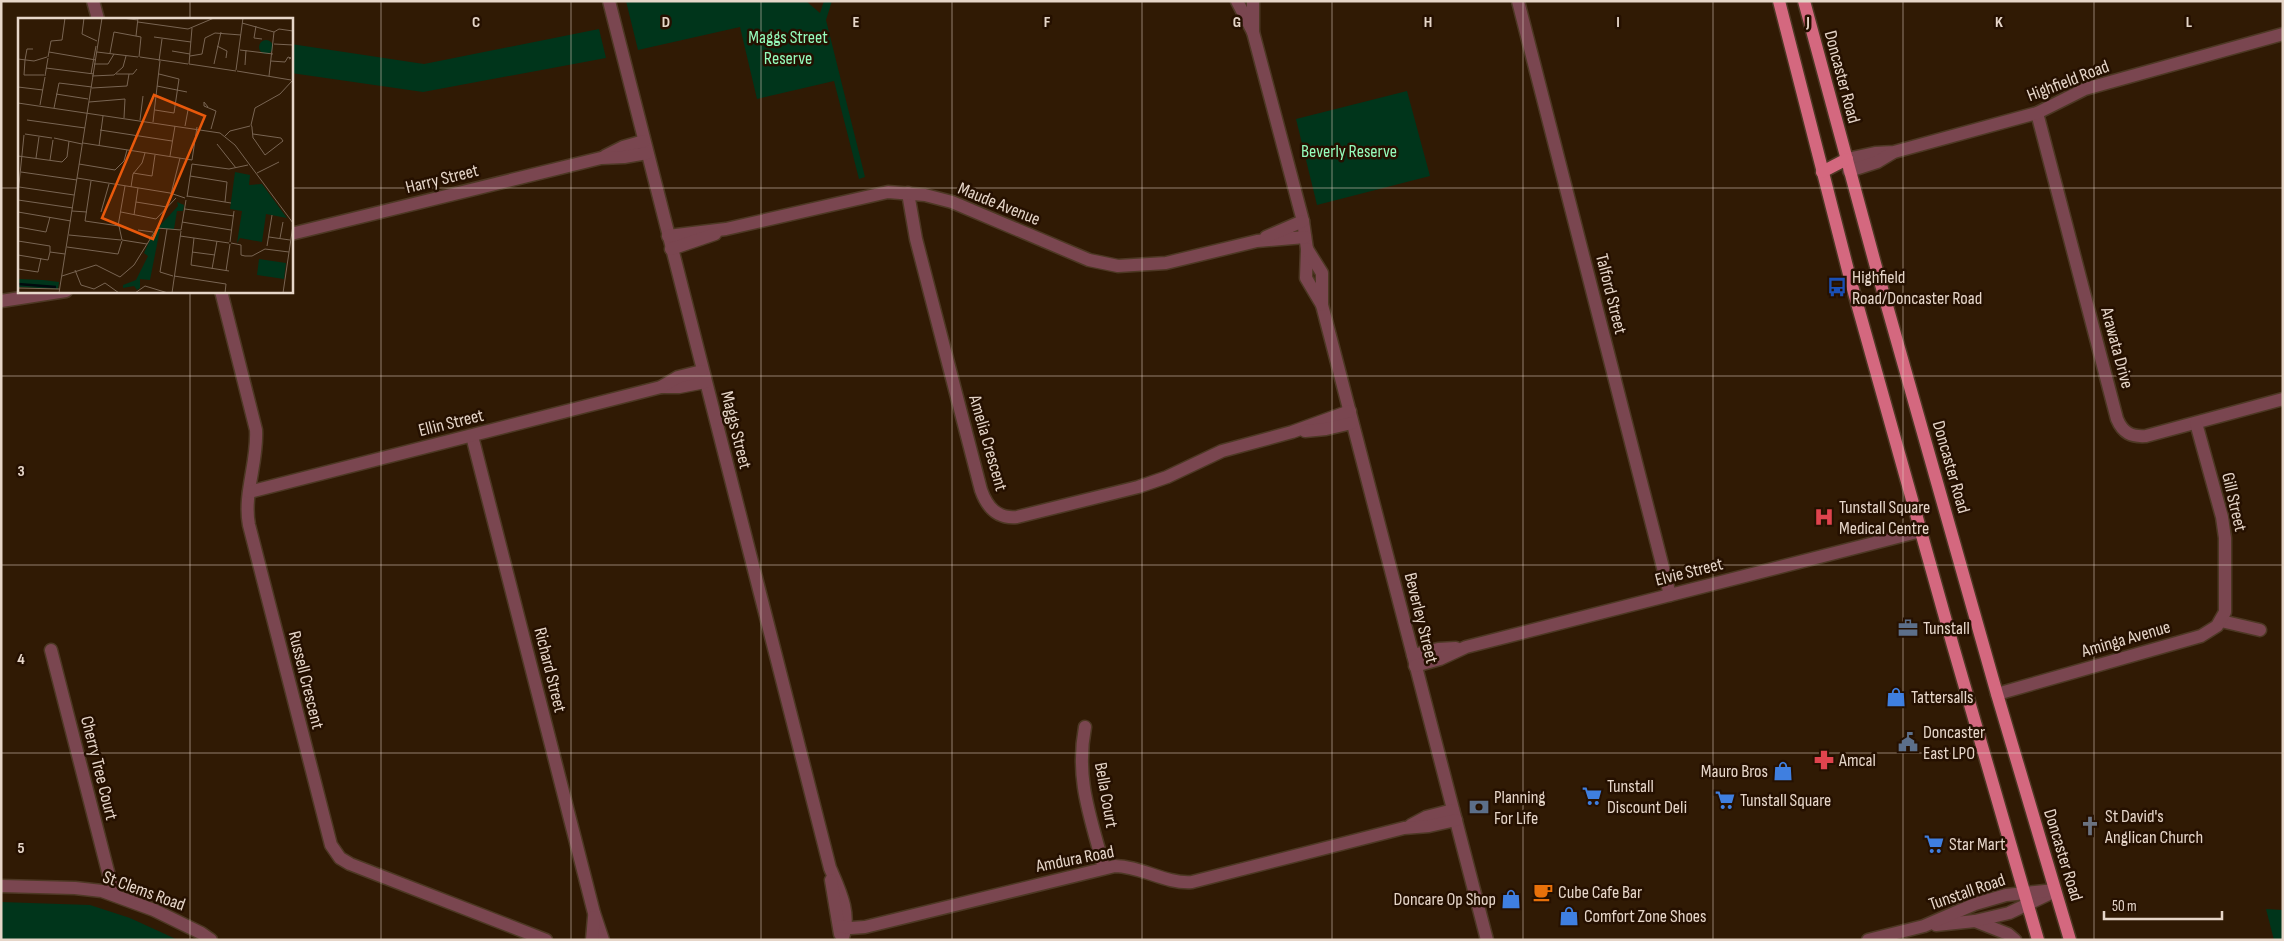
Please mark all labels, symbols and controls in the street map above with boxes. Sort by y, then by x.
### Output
text: C [472,13,480,32]
text: D [662,13,670,32]
text: E [853,13,860,32]
text: F [1044,13,1051,32]
text: G [1233,13,1241,32]
text: H [1424,13,1432,32]
text: I [1616,13,1620,32]
text: J [1805,13,1810,32]
text: K [1995,13,2003,32]
text: L [2186,13,2193,32]
inset map [18,18,292,292]
park label: Maggs Street Reserve [748,27,828,69]
street label: Doncaster Road [1820,28,1864,126]
street label: Highfield Road [2024,56,2112,106]
park label: Beverly Reserve [1301,141,1397,162]
street label: Harry Street [403,160,481,198]
street label: Maude Avenue [955,178,1043,230]
street label: Talford Street [1591,252,1631,337]
place label: Highfield Road/Doncaster Road [1852,267,1982,309]
bus stop icon: Highfield Road/Doncaster Road [1826,276,1848,298]
street label: Arawata Drive [2096,304,2138,391]
street label: Maggs Street [716,389,756,471]
street label: Amelia Crescent [964,392,1012,494]
street label: Ellin Street [416,405,486,441]
street label: Doncaster Road [1928,418,1974,516]
text: 3 [17,462,25,481]
street label: Gill Street [2217,470,2251,534]
place label: Tunstall Square Medical Centre [1839,497,1930,539]
hospital icon: Tunstall Square Medical Centre [1813,506,1835,528]
street label: Elvie Street [1653,553,1726,591]
street label: Beverley Street [1400,571,1443,666]
street label: Aminga Avenue [2078,616,2173,662]
office icon: Tunstall [1897,617,1919,639]
place label: Tunstall [1923,618,1970,639]
street label: Richard Street [529,625,571,715]
street label: Russell Crescent [284,629,328,732]
text: 4 [17,650,25,669]
shop icon: Tattersalls [1885,686,1907,708]
place label: Tattersalls [1911,687,1973,708]
street label: Cherry Tree Court [76,714,122,823]
place label: Doncaster East LPO [1923,722,1985,764]
public building icon: Doncaster East LPO [1897,731,1919,753]
pharmacy icon: Amcal [1813,749,1835,771]
place label: Amcal [1838,750,1876,771]
shop icon: Mauro Bros [1772,760,1794,782]
street label: Bella Court [1090,761,1122,830]
place label: Mauro Bros [1701,761,1768,782]
place label: Tunstall Discount Deli [1607,776,1687,818]
supermarket icon: Tunstall Discount Deli [1581,785,1603,807]
place label: Planning For Life [1494,787,1546,829]
supermarket icon: Tunstall Square [1714,789,1736,811]
place label: Tunstall Square [1740,790,1831,811]
bank icon: Planning For Life [1468,796,1490,818]
place label: St David's Anglican Church [2104,806,2203,848]
street label: Doncaster Road [2039,807,2087,903]
church icon: St David's Anglican Church [2079,815,2101,837]
supermarket icon: Star Mart [1923,833,1945,855]
place label: Star Mart [1949,834,2006,855]
text: 5 [17,839,25,858]
street label: Amdura Road [1033,841,1116,877]
street label: St Clems Road [100,866,188,916]
street label: Tunstall Road [1926,869,2008,915]
cafe icon: Cube Cafe Bar [1532,881,1554,903]
place label: Cube Cafe Bar [1558,882,1642,903]
shop icon: Doncare Op Shop [1500,888,1522,910]
scale bar [2104,888,2222,920]
place label: Doncare Op Shop [1394,889,1496,910]
text: 50 m [2112,897,2137,916]
shop icon: Comfort Zone Shoes [1558,905,1580,927]
place label: Comfort Zone Shoes [1584,906,1707,927]

